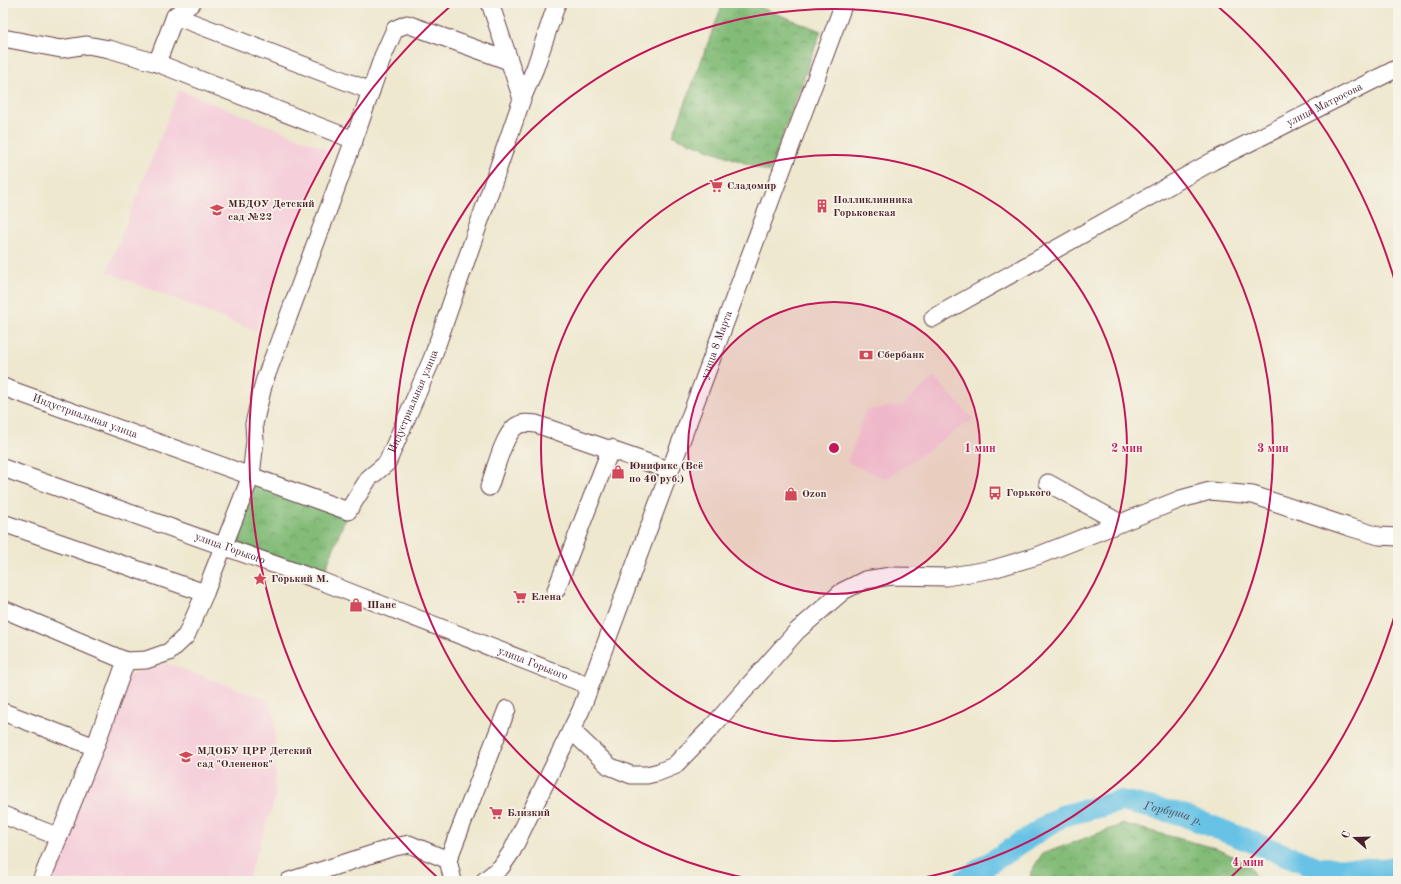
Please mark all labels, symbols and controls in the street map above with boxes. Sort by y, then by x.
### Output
street label: улица Матросова [1285,81,1365,128]
supermarket icon: Сладомир [708,178,724,194]
place label: Сладомир [727,181,776,192]
place label: Полликлинника Горьковская [833,195,913,219]
building icon: Полликлинника Горьковская [814,198,830,214]
place label: МБДОУ Детский сад №22 [228,199,315,223]
school or university icon: МБДОУ Детский сад №22 [209,202,225,218]
street label: улица 8 Марта [699,309,735,380]
bank icon: Сбербанк [858,347,874,363]
street label: Индустриальная улица [386,348,440,455]
place label: Сбербанк [877,350,924,361]
street label: Индустриальная улица [31,393,139,441]
centre of rings [827,441,841,455]
text: 1 мин [964,443,996,455]
text: 2 мин [1111,443,1143,455]
text: 3 мин [1257,443,1289,455]
place label: Юнификс (Всё по 40 руб.) [629,461,703,485]
shop icon: Юнификс (Всё по 40 руб.) [610,464,626,480]
bus stop icon: Горького [987,485,1003,501]
shop icon: Ozon [783,486,799,502]
place label: Горького [1006,488,1052,499]
place label: Ozon [802,489,827,500]
street label: улица Горького [193,531,267,566]
place icon: Горький М. [252,571,268,587]
place label: Горький М. [271,574,329,585]
supermarket icon: Елена [512,589,528,605]
place label: Елена [531,592,562,603]
shop icon: Шанс [348,597,364,613]
place label: Шанс [367,600,396,611]
street label: улица Горького [496,645,569,682]
place label: МДОБУ ЦРР Детский сад "Олененок" [197,746,312,770]
school or university icon: МДОБУ ЦРР Детский сад "Олененок" [178,749,194,765]
water label: Горбуша р. [1142,800,1204,828]
supermarket icon: Близкий [488,805,504,821]
place label: Близкий [507,808,550,819]
north arrow [1335,818,1375,858]
text: С [1341,830,1353,840]
text: 4 мин [1232,857,1264,869]

